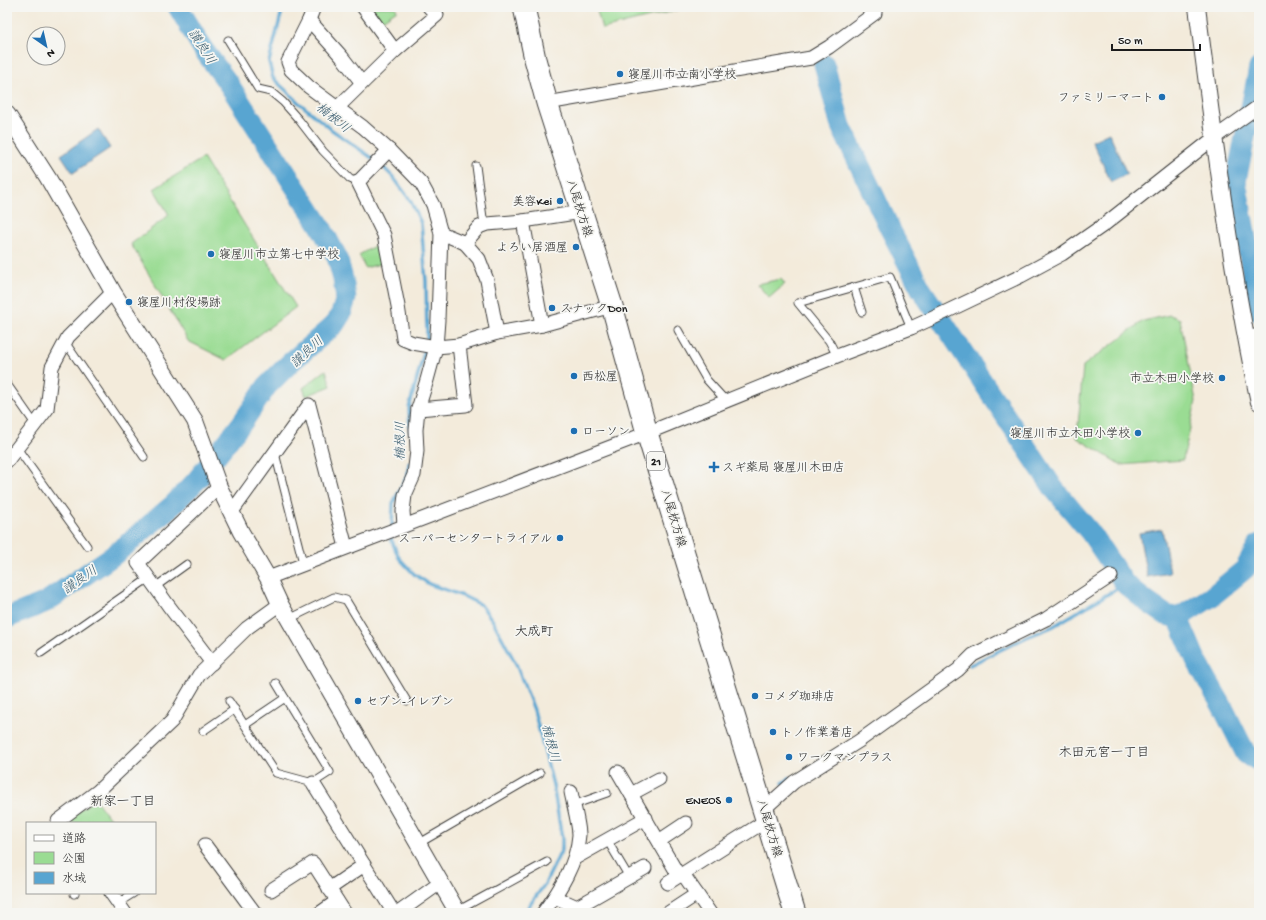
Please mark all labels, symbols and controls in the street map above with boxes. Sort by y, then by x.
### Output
north arrow [26,26,66,66]
water label: 讃良川 [184,26,219,68]
scale bar [1112,26,1200,52]
text: 50 m [1118,35,1143,49]
text: N [44,46,57,60]
place label: 寝屋川市立南小学校 [628,68,736,83]
marker: 寝屋川市立南小学校 [615,69,625,79]
place label: ファミリーマート [1058,92,1154,106]
marker: ファミリーマート [1157,92,1167,102]
water label: 楠根川 [313,100,353,137]
street label: 八尾枚方線 [562,178,595,239]
place label: 美容Kei [513,195,552,210]
marker: 美容Kei [555,196,565,206]
place label: よろい居酒屋 [496,241,568,256]
marker: よろい居酒屋 [571,242,581,252]
place label: 寝屋川市立第七中学校 [219,248,339,263]
marker: 寝屋川市立第七中学校 [206,249,216,259]
place label: 寝屋川村役場跡 [137,296,221,311]
marker: 寝屋川村役場跡 [124,297,134,307]
marker: スナックDon [547,303,557,313]
place label: スナックDon [560,303,628,317]
water label: 讃良川 [288,333,327,372]
place label: 西松屋 [582,370,618,385]
marker: 西松屋 [569,371,579,381]
place label: 市立木田小学校 [1130,372,1214,387]
marker: 市立木田小学校 [1217,373,1227,383]
water label: 楠根川 [393,421,409,461]
marker: ローソン [569,426,579,436]
place label: ローソン [582,426,630,440]
place label: 寝屋川市立木田小学校 [1010,427,1130,442]
marker: 寝屋川市立木田小学校 [1133,428,1143,438]
road number: 21 [647,452,665,470]
place label: スギ薬局 寝屋川木田店 [722,461,845,476]
marker: スギ薬局 寝屋川木田店 [709,462,719,472]
street label: 八尾枚方線 [657,488,689,549]
place label: スーパーセンタートライアル [398,533,552,547]
marker: スーパーセンタートライアル [555,533,565,543]
water label: 讃良川 [60,563,101,598]
district label: 大成町 [514,624,554,640]
place label: コメダ珈琲店 [763,690,835,705]
marker: コメダ珈琲店 [750,691,760,701]
place label: セブン-イレブン [366,695,454,710]
marker: セブン-イレブン [353,696,363,706]
water label: 楠根川 [538,723,563,764]
place label: トノ作業着店 [781,726,853,741]
marker: トノ作業着店 [768,727,778,737]
district label: 木田元宮一丁目 [1058,746,1150,761]
place label: ワークマンプラス [797,751,893,766]
marker: ワークマンプラス [784,752,794,762]
district label: 新家一丁目 [90,795,156,810]
place label: ENEOS [685,795,721,809]
marker: ENEOS [724,795,734,805]
street label: 八尾枚方線 [753,798,785,859]
legend [26,822,156,894]
text: 道路 [62,832,86,847]
text: 公園 [62,852,86,867]
text: 水域 [62,872,86,887]

